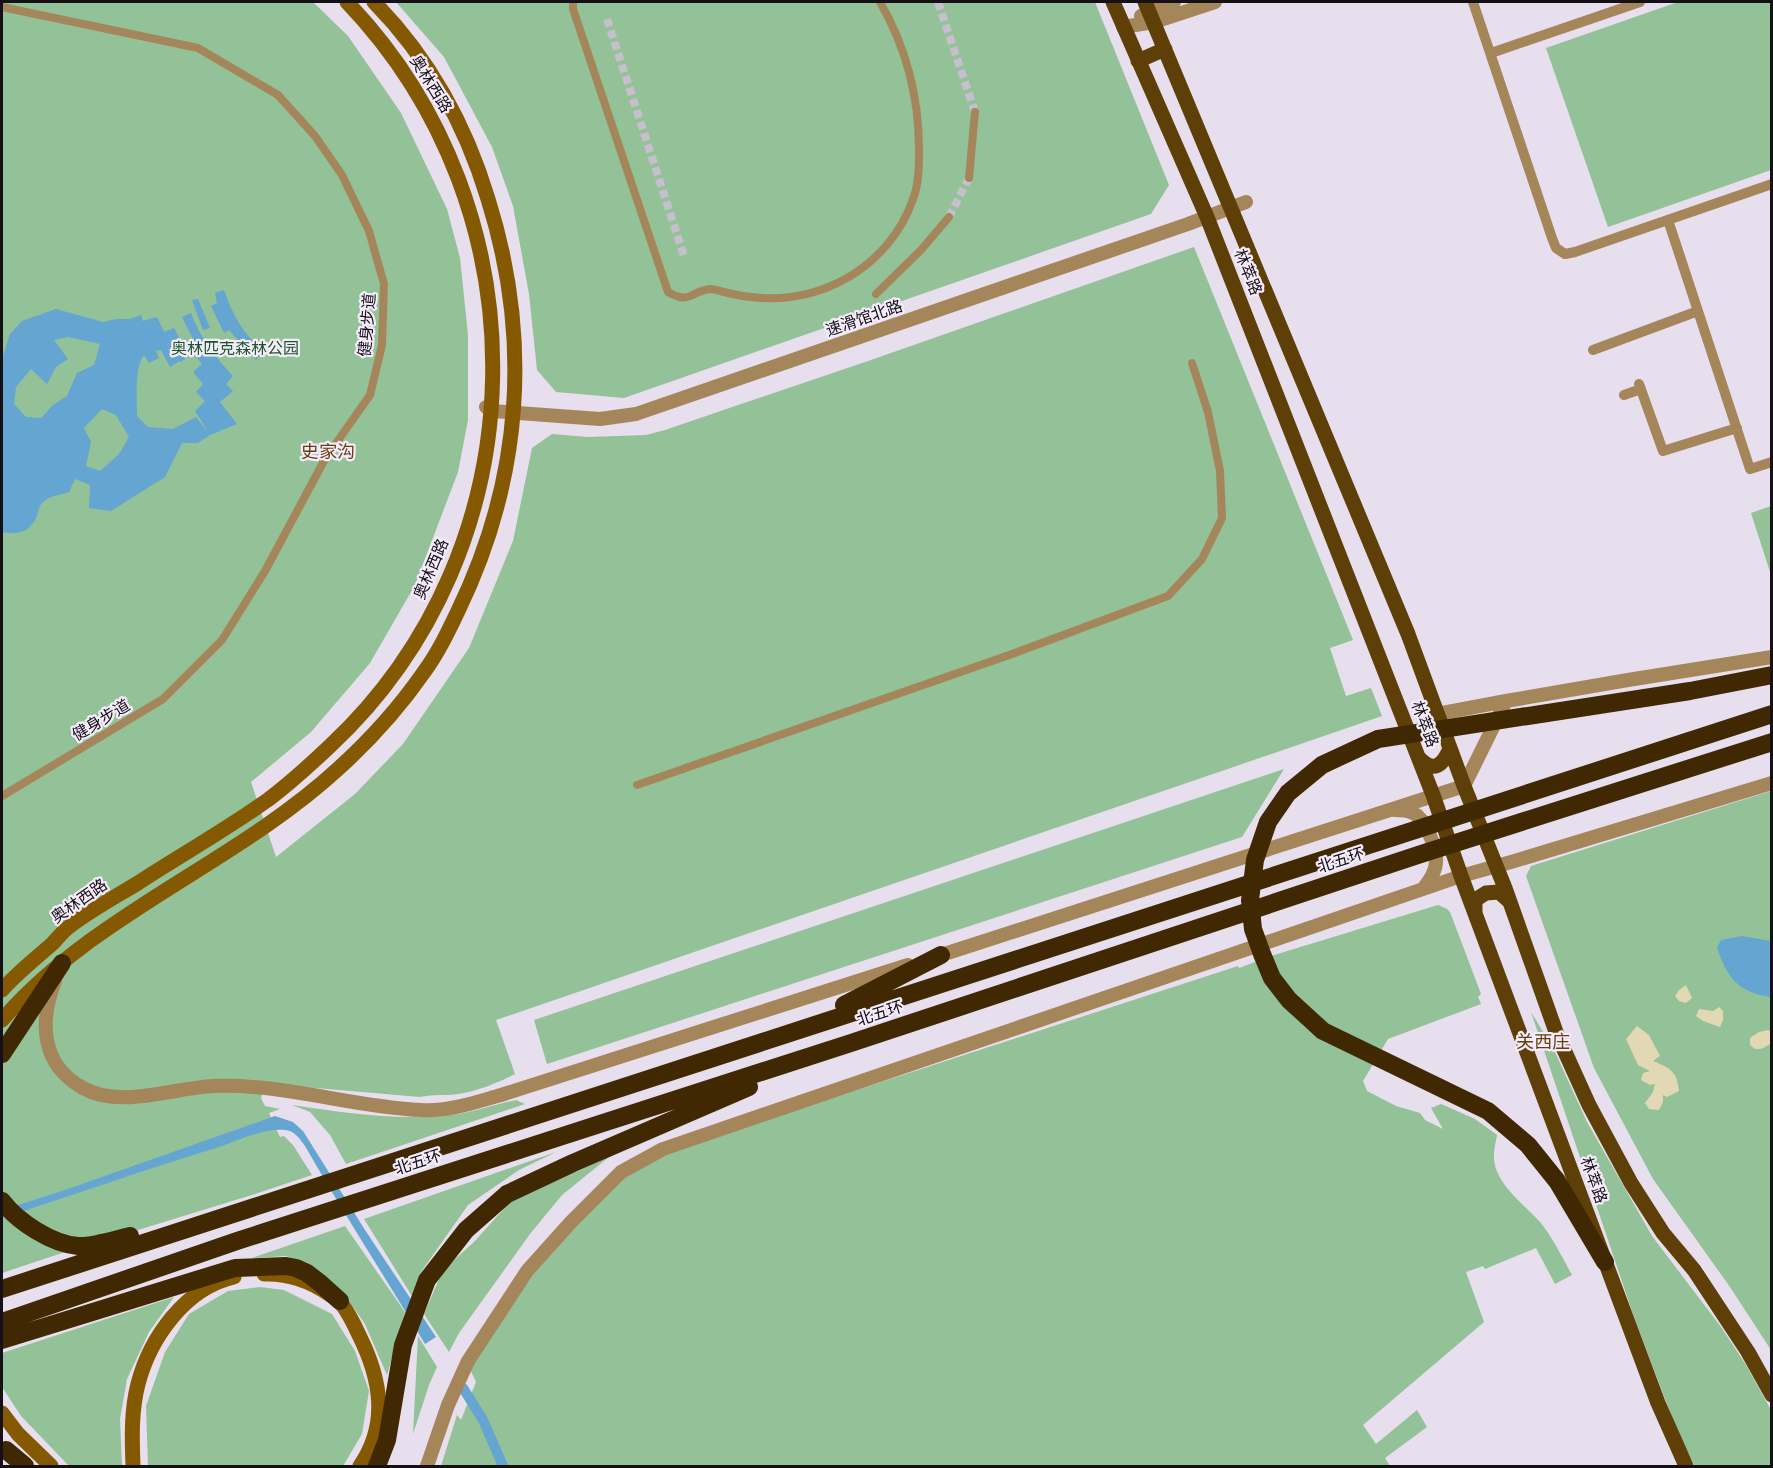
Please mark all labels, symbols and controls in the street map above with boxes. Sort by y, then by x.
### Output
street label: 奥林西路 [406,52,456,116]
street label: 林萃路 [1230,246,1266,298]
street label: 健身步道 [355,292,379,358]
street label: 速滑馆北路 [823,296,905,340]
park label: 奥林匹克森林公园 [171,339,299,358]
district label: 史家沟 [301,441,355,462]
street label: 奥林西路 [410,536,452,602]
street label: 健身步道 [69,695,133,745]
street label: 林萃路 [1408,698,1442,750]
street label: 北五环 [1315,844,1367,876]
street label: 奥林西路 [47,875,111,927]
street label: 北五环 [854,997,906,1029]
district label: 关西庄 [1516,1031,1570,1052]
street label: 北五环 [392,1146,444,1178]
street label: 林萃路 [1577,1154,1611,1206]

